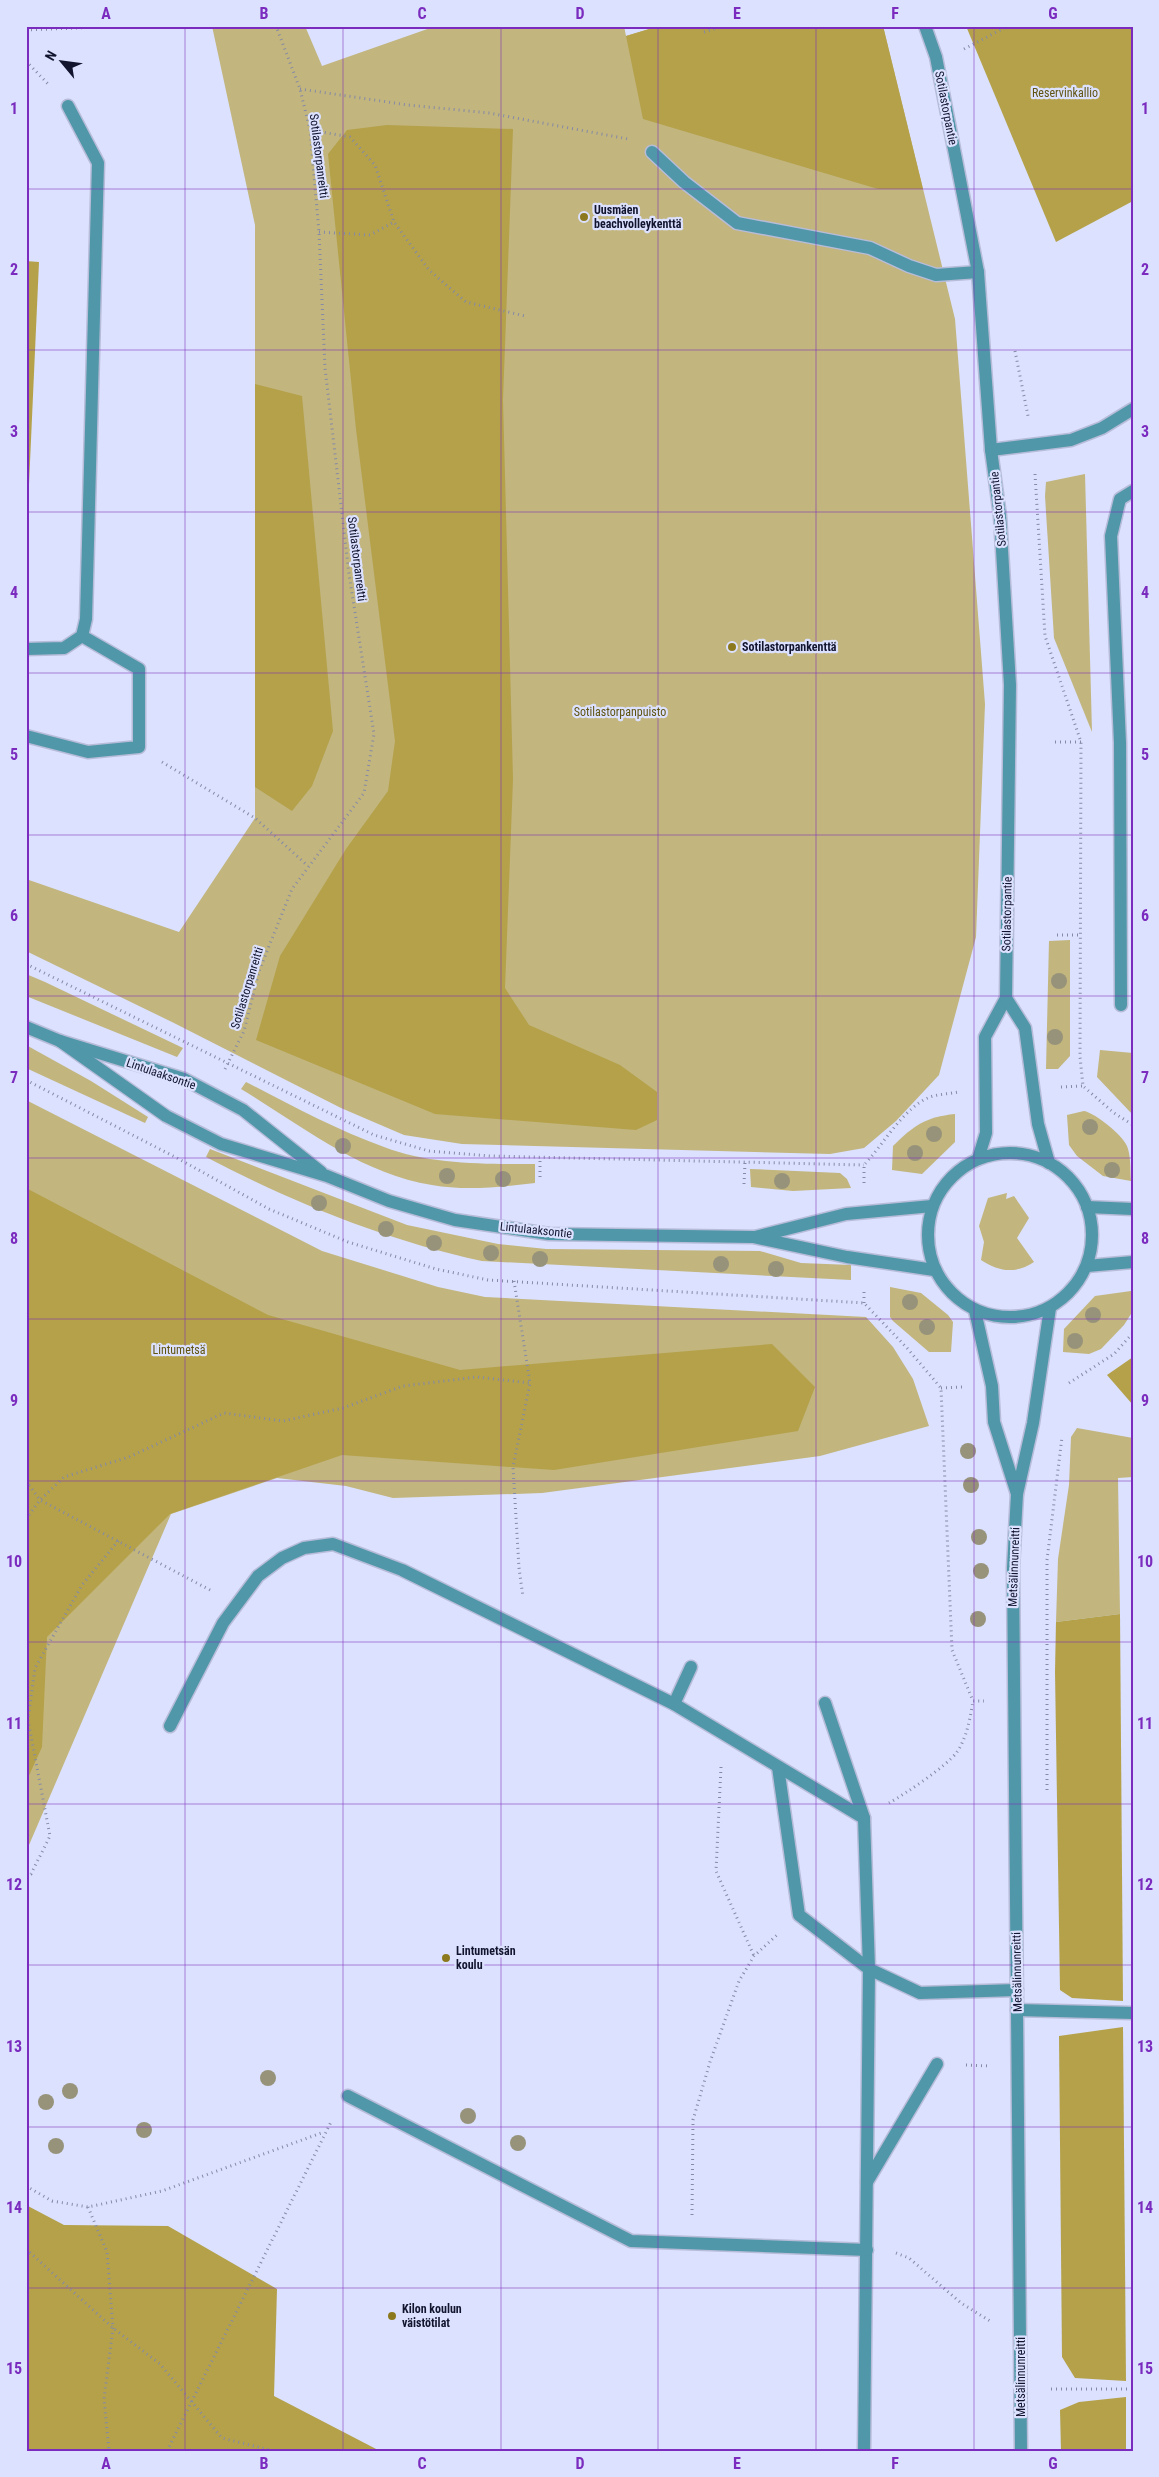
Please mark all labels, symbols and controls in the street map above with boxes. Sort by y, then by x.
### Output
text: A [101,4,111,23]
text: B [260,4,269,23]
text: C [417,4,427,23]
text: D [575,4,585,23]
text: E [733,4,741,23]
text: F [891,4,899,23]
text: G [1048,4,1058,23]
north arrow [38,38,88,88]
text: N [42,48,60,63]
street label: Sotilastorpantie [932,70,960,147]
park label: Reservinkallio [1032,86,1098,100]
text: 1 [10,99,18,118]
text: 1 [1141,99,1149,118]
street label: Sotilastorpanreitti [307,113,331,199]
place label: Uusmäen beachvolleykenttä [594,203,682,231]
marker: Uusmäen beachvolleykenttä [578,211,590,223]
text: 2 [10,260,18,279]
text: 2 [1141,260,1149,279]
text: 3 [10,422,18,441]
text: 3 [1141,422,1149,441]
street label: Sotilastorpantie [987,471,1009,547]
street label: Sotilastorpanreitti [345,516,369,602]
text: 4 [10,583,18,602]
text: 4 [1141,583,1149,602]
place label: Sotilastorpankenttä [742,640,837,654]
marker: Sotilastorpankenttä [726,641,738,653]
park label: Sotilastorpanpuisto [574,705,666,719]
text: 5 [10,745,18,764]
text: 5 [1141,745,1149,764]
street label: Sotilastorpantie [999,876,1015,952]
text: 6 [10,906,18,925]
text: 6 [1141,906,1149,925]
street label: Sotilastorpanreitti [228,945,266,1031]
street label: Lintulaaksontie [124,1056,198,1093]
text: 7 [10,1068,18,1087]
text: 7 [1141,1068,1149,1087]
street label: Lintulaaksontie [499,1219,573,1241]
text: 8 [10,1229,18,1248]
text: 8 [1141,1229,1149,1248]
park label: Lintumetsä [152,1343,206,1357]
text: 9 [10,1391,18,1410]
text: 9 [1141,1391,1149,1410]
street label: Metsälinnunreitti [1006,1527,1022,1607]
text: 10 [6,1552,22,1571]
text: 10 [1137,1552,1153,1571]
text: 11 [6,1714,22,1733]
text: 11 [1137,1714,1153,1733]
text: 12 [6,1875,22,1894]
text: 12 [1137,1875,1153,1894]
street label: Metsälinnunreitti [1009,1932,1025,2012]
place label: Lintumetsän koulu [456,1944,516,1972]
marker: Lintumetsän koulu [440,1952,452,1964]
text: 13 [6,2037,22,2056]
text: 13 [1137,2037,1153,2056]
text: 14 [6,2198,22,2217]
text: 14 [1137,2198,1153,2217]
place label: Kilon koulun väistötilat [402,2302,462,2330]
marker: Kilon koulun väistötilat [386,2310,398,2322]
street label: Metsälinnunreitti [1014,2337,1028,2417]
text: 15 [6,2359,22,2378]
text: 15 [1137,2359,1153,2378]
text: A [101,2454,111,2473]
text: B [260,2454,269,2473]
text: C [417,2454,427,2473]
text: D [575,2454,585,2473]
text: E [733,2454,741,2473]
text: F [891,2454,899,2473]
text: G [1048,2454,1058,2473]

